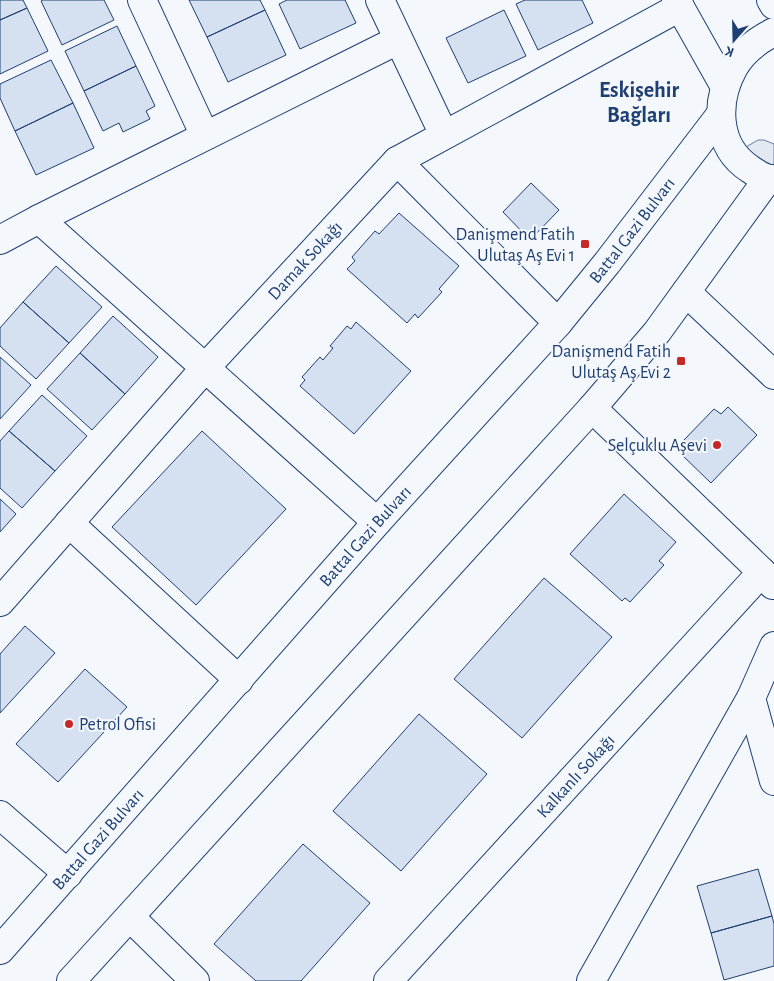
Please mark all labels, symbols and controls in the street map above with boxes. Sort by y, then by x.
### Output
north arrow [709,15,759,65]
text: K [723,43,736,59]
district label: Eskişehir Bağları [599,79,679,126]
street label: Battal Gazi Bulvarı [586,175,679,287]
street label: Damak Sokağı [265,218,346,304]
place label: Danişmend Fatih Ulutaş Aş Evi 1 [456,226,575,265]
marker: Danişmend Fatih Ulutaş Aş Evi 1 [579,238,591,250]
place label: Danişmend Fatih Ulutaş Aş Evi 2 [552,343,671,382]
marker: Danişmend Fatih Ulutaş Aş Evi 2 [675,355,687,367]
place label: Selçuklu Aşevi [608,437,707,455]
marker: Selçuklu Aşevi [711,439,723,451]
street label: Battal Gazi Bulvarı [317,483,415,590]
place label: Petrol Ofisi [79,716,156,734]
marker: Petrol Ofisi [63,718,75,730]
street label: Kalkanlı Sokağı [534,731,619,822]
street label: Battal Gazi Bulvarı [50,786,148,894]

